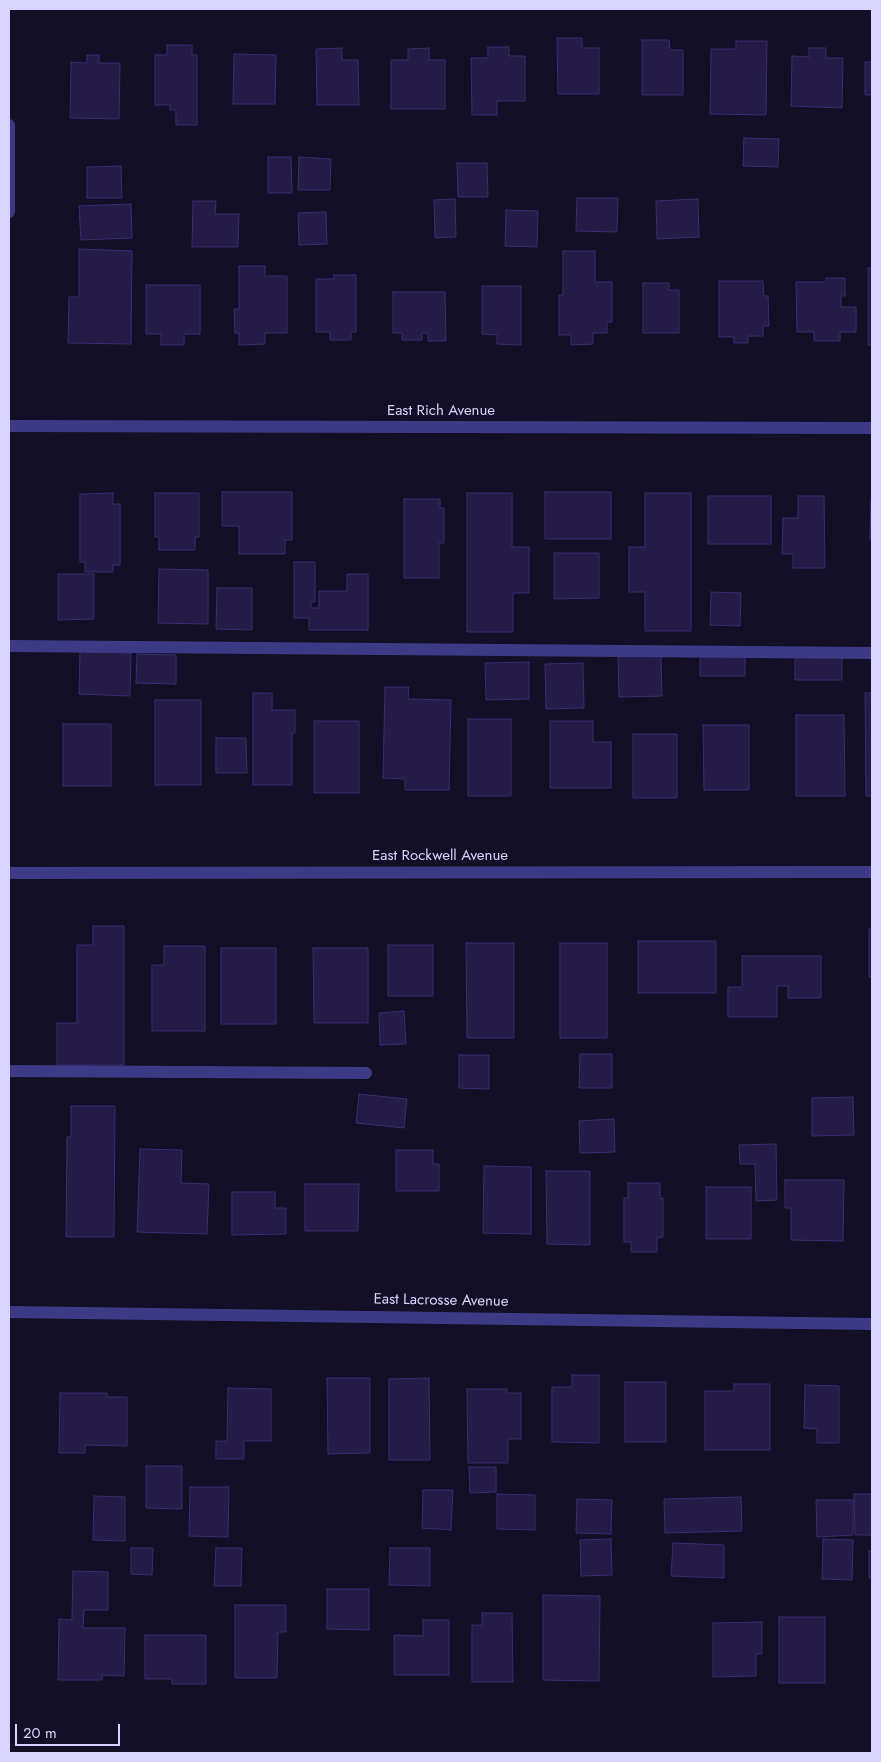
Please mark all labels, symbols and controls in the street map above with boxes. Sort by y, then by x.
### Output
street label: East Rich Avenue [387,402,495,420]
street label: East Rockwell Avenue [372,847,508,865]
street label: East Lacrosse Avenue [373,1291,509,1311]
scale bar [18,1714,122,1746]
text: 20 m [23,1722,57,1744]

